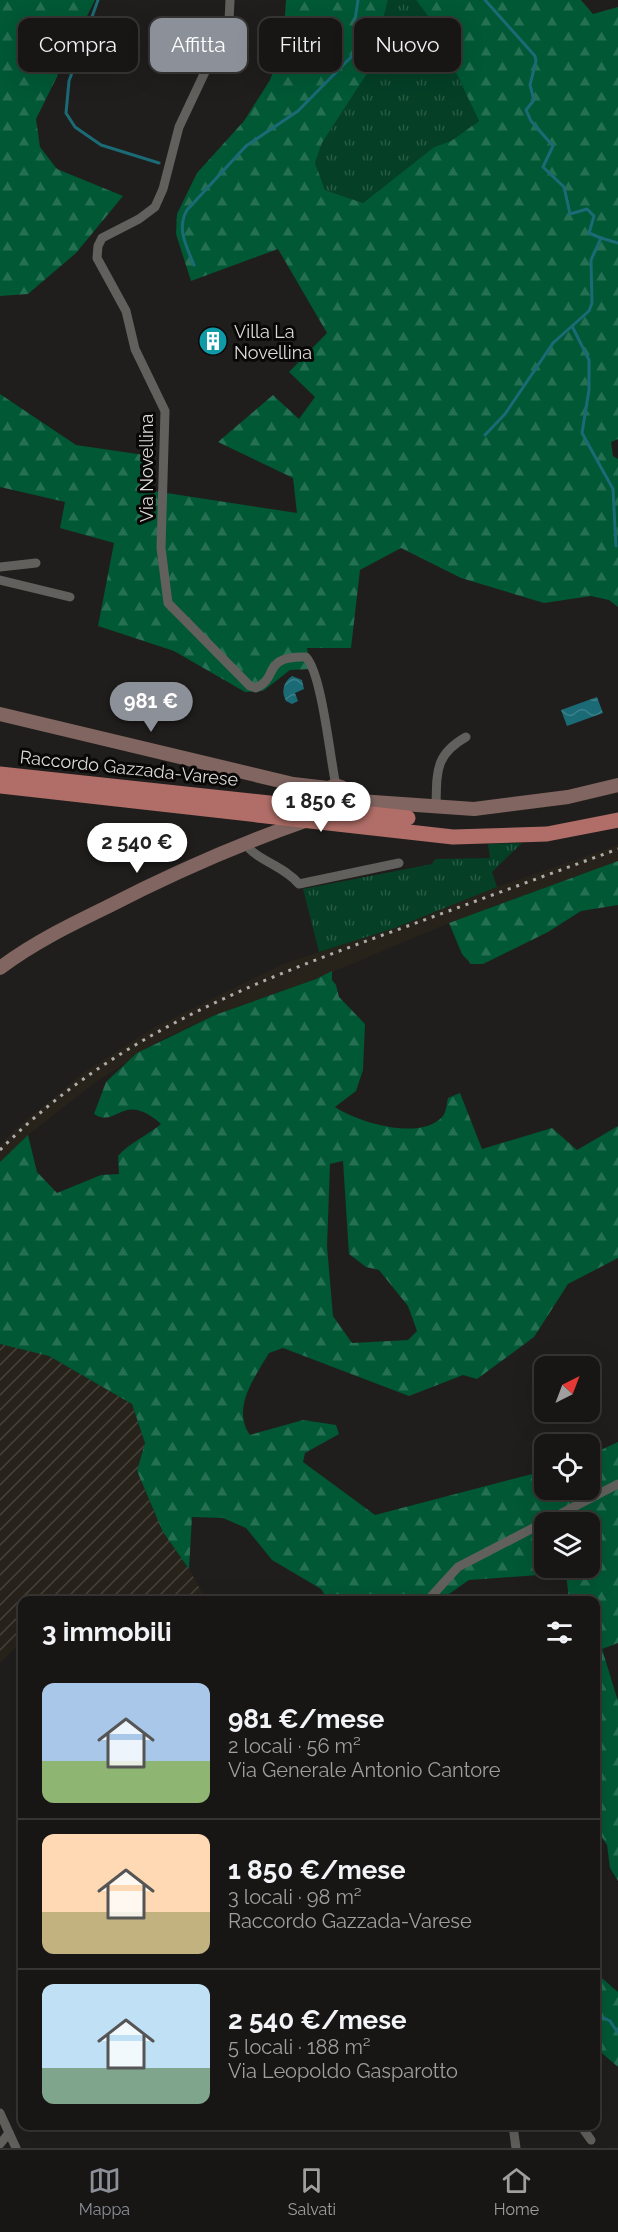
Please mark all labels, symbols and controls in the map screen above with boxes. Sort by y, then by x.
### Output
chip: Compra [18,18,138,72]
chip: Affitta [150,18,247,72]
chip: Filtri [259,18,342,72]
chip: Nuovo [354,18,461,72]
place label: Villa La Novellina [234,321,312,363]
building icon: Villa La Novellina [197,325,229,357]
street label: Via Novellina [136,414,157,522]
pin: 981 € [109,682,193,733]
text: 981 € [124,689,178,713]
street label: Raccordo Gazzada-Varese [19,746,240,790]
pin: 1 850 € [266,782,376,833]
text: 1 850 € [286,789,356,813]
pin: 2 540 € [82,823,192,874]
text: 2 540 € [101,830,173,854]
north arrow [534,1356,600,1422]
map controls [534,1356,600,1578]
button: locate [534,1434,600,1500]
button: layers [534,1512,600,1578]
icon: filters [543,1616,576,1649]
text: 3 immobili [42,1617,172,1647]
text: 981 €/mese [228,1704,384,1734]
icon: home [90,1707,162,1779]
text: 2 locali · 56 m² [228,1734,361,1758]
text: Via Generale Antonio Cantore [228,1758,501,1782]
text: 1 850 €/mese [228,1855,406,1885]
icon: home [90,1858,162,1930]
text: 3 locali · 98 m² [228,1885,362,1909]
text: Raccordo Gazzada-Varese [228,1909,472,1933]
text: 2 540 €/mese [228,2005,407,2035]
icon: home [90,2008,162,2080]
text: 5 locali · 188 m² [228,2035,371,2059]
text: Via Leopoldo Gasparotto [228,2059,458,2083]
tab: Mappa [79,2164,130,2219]
tab: Salvati [288,2164,336,2219]
tab: Home [494,2164,539,2219]

